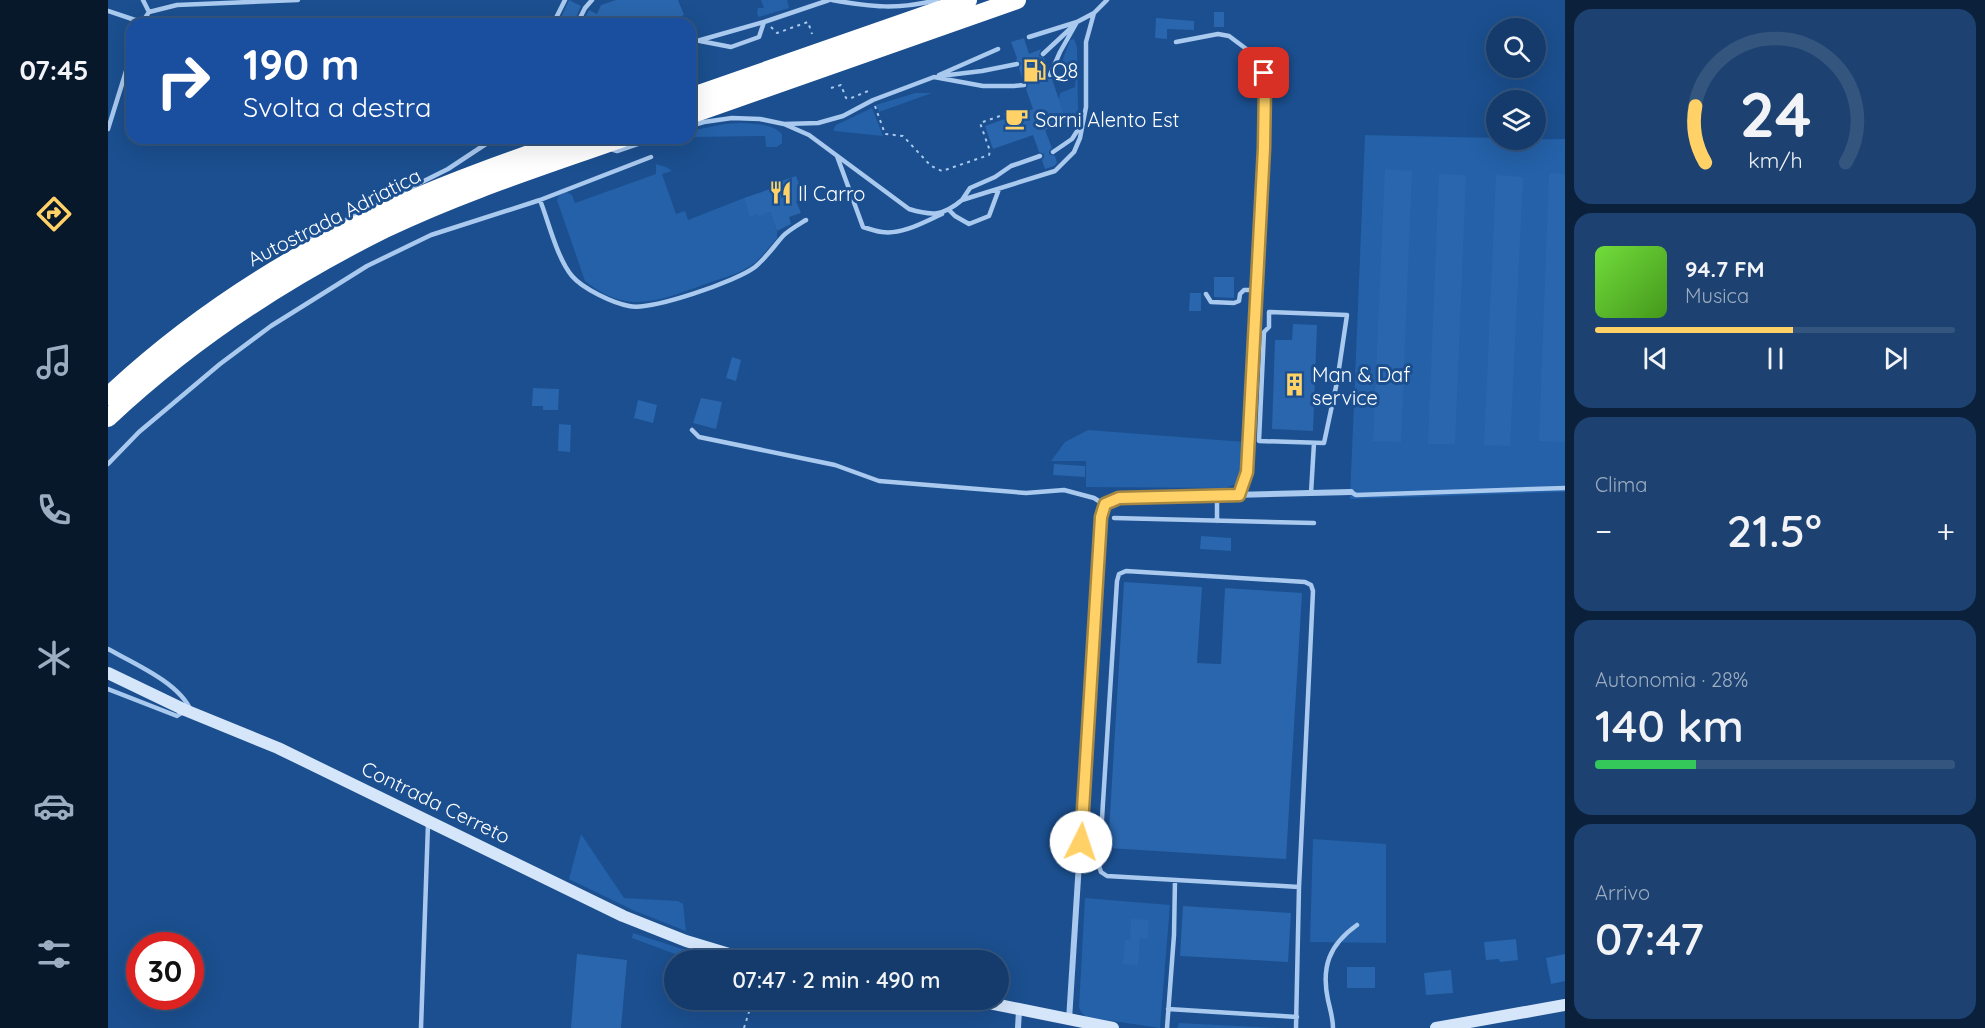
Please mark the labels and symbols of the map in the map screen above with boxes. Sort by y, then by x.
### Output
pin [1238,47,1289,98]
fuel station icon: Q8 [1021,57,1047,83]
place label: Q8 [1052,58,1078,83]
cafe icon: Sarni Alento Est [1004,106,1030,132]
place label: Sarni Alento Est [1035,107,1180,132]
street label: Autostrada Adriatica [243,162,425,272]
restaurant icon: Il Carro [767,180,793,206]
place label: Il Carro [798,181,865,206]
place label: Man & Daf service [1312,362,1410,410]
building icon: Man & Daf service [1281,372,1307,398]
street label: Contrada Cerreto [358,755,514,849]
position arrow [1049,810,1113,874]
speed limit sign: 30 [126,932,204,1010]

